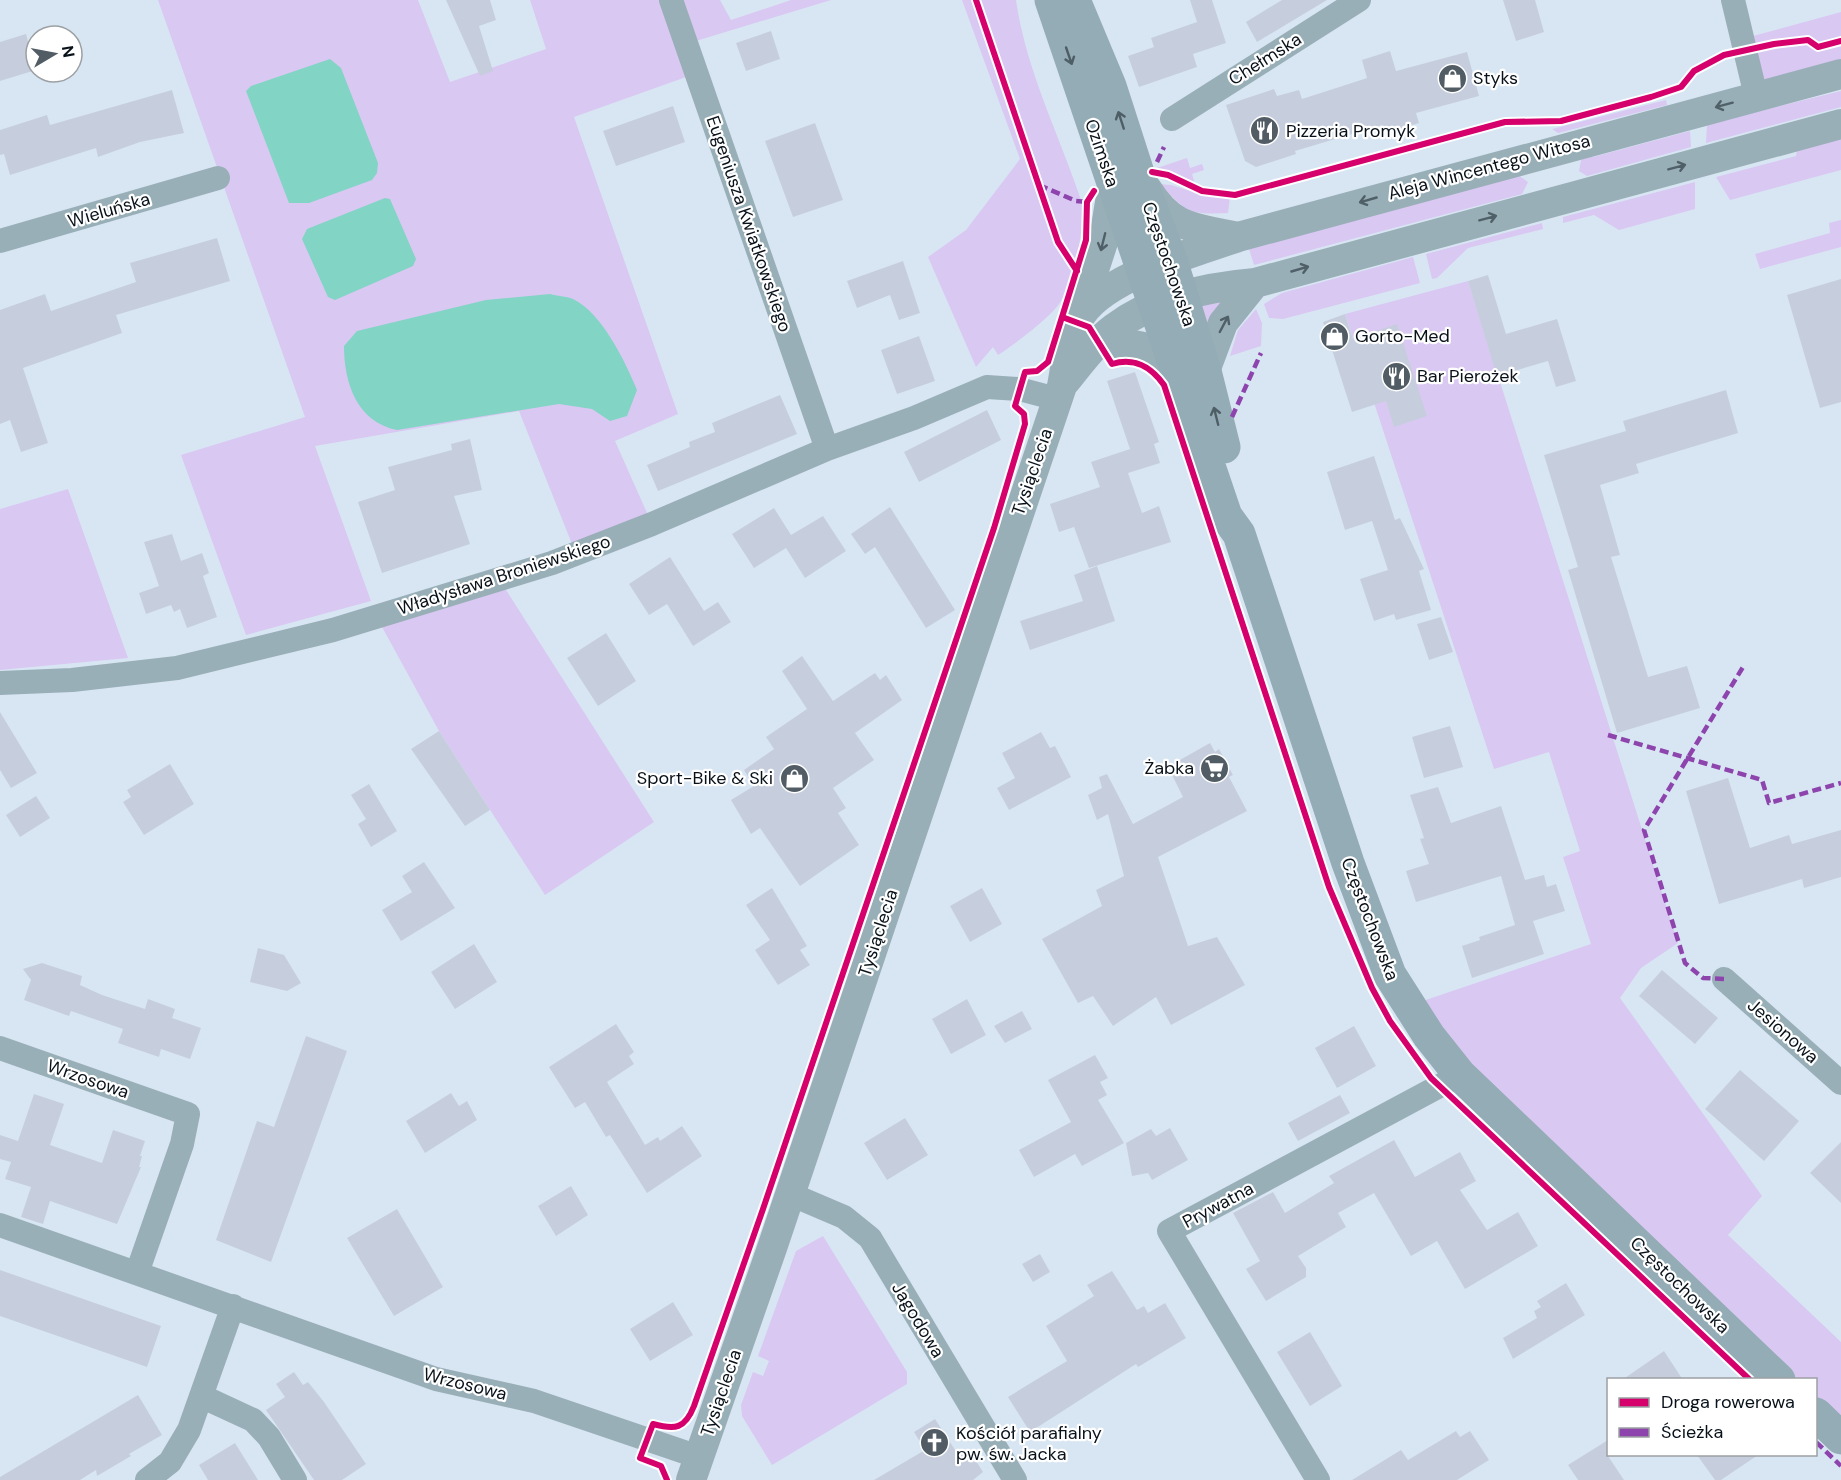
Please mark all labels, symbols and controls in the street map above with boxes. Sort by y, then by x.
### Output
north arrow [24,24,84,84]
street label: Chełmska [1224,27,1306,91]
text: N [57,44,80,59]
one-way arrow [1064,46,1075,65]
shop icon: Styks [1436,62,1468,94]
place label: Styks [1473,66,1518,90]
one-way arrow [1714,100,1733,111]
one-way arrow [1115,111,1126,130]
street label: Eugeniusza Kwiatkowskiego [701,113,797,335]
restaurant icon: Pizzeria Promyk [1249,115,1281,147]
street label: Ozimska [1079,116,1125,190]
place label: Pizzeria Promyk [1286,119,1415,143]
street label: Aleja Wincentego Witosa [1385,128,1593,206]
one-way arrow [1667,161,1686,172]
street label: Wieluńska [65,187,153,233]
one-way arrow [1359,195,1378,206]
street label: Częstochowska [1136,199,1202,329]
one-way arrow [1478,211,1497,223]
one-way arrow [1097,232,1109,251]
one-way arrow [1290,263,1309,275]
one-way arrow [1219,315,1230,333]
shop icon: Gorto-Med [1318,320,1350,352]
place label: Gorto-Med [1355,324,1450,348]
restaurant icon: Bar Pierożek [1380,360,1412,392]
place label: Bar Pierożek [1417,364,1519,388]
one-way arrow [1210,406,1222,425]
street label: Tysiąclecia [1006,425,1058,519]
street label: Władysława Broniewskiego [394,529,614,621]
supermarket icon: Żabka [1199,752,1231,784]
place label: Żabka [1144,756,1194,780]
shop icon: Sport-Bike & Ski [778,762,810,794]
place label: Sport-Bike & Ski [637,766,773,790]
street label: Częstochowska [1335,854,1405,984]
street label: Tysiąclecia [853,886,903,980]
street label: Jesionowa [1742,993,1824,1069]
street label: Wrzosowa [44,1054,132,1104]
street label: Prywatna [1178,1176,1258,1234]
street label: Częstochowska [1625,1231,1735,1339]
street label: Jagodowa [886,1278,950,1362]
street label: Tysiąclecia [695,1346,747,1440]
street label: Wrzosowa [421,1362,509,1406]
legend [1607,1378,1817,1456]
text: Droga rowerowa [1661,1390,1795,1414]
text: Ścieżka [1661,1420,1723,1444]
place label: Kościół parafialny pw. św. Jacka [956,1421,1102,1466]
church icon: Kościół parafialny pw. św. Jacka [919,1427,951,1459]

